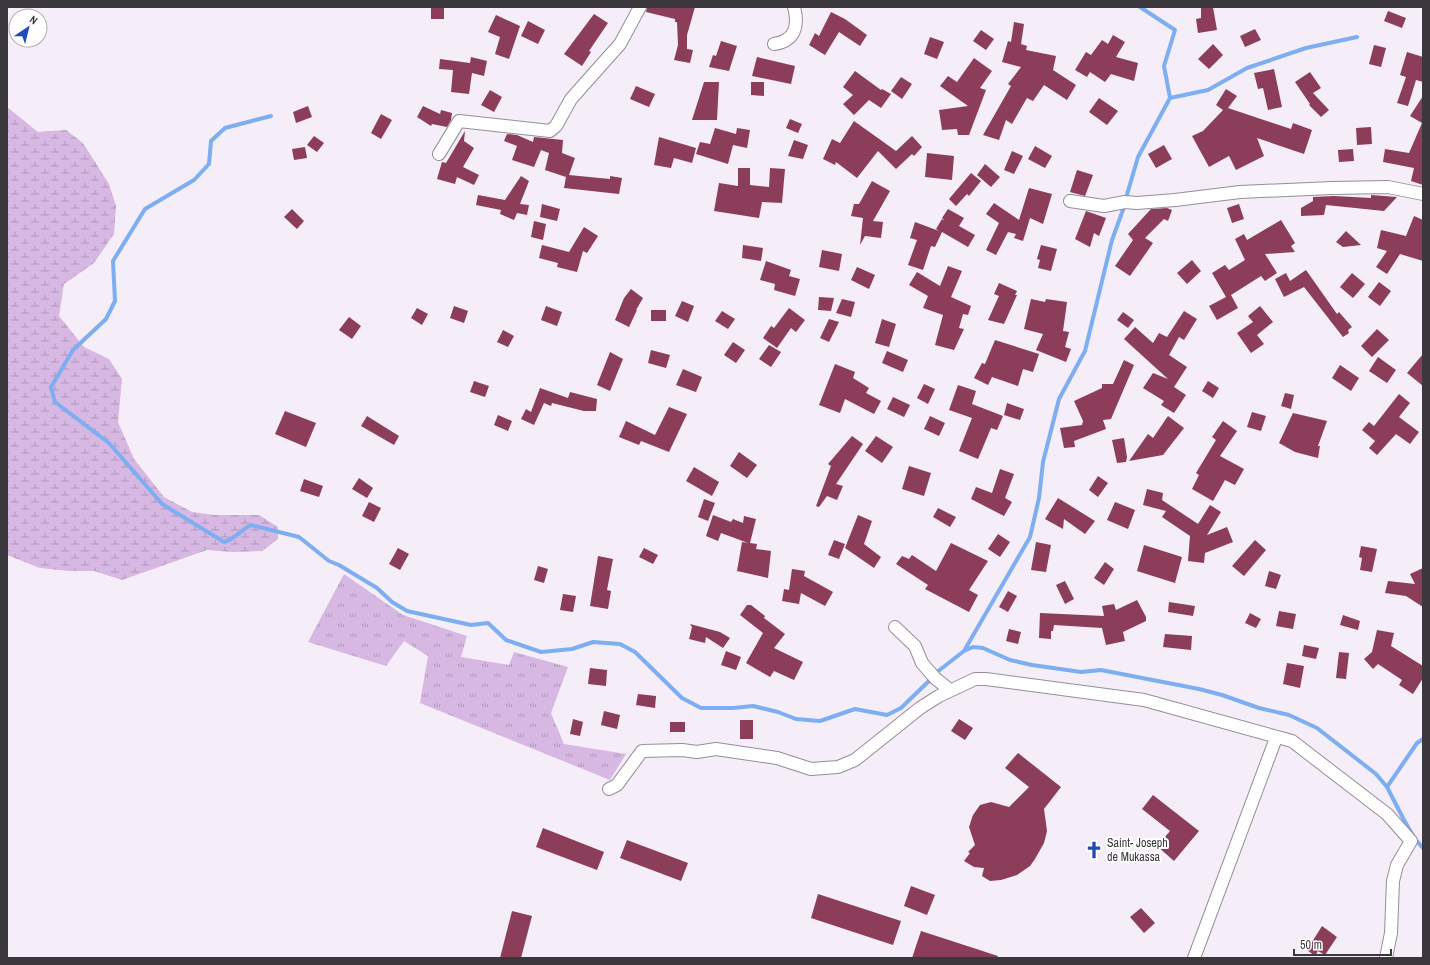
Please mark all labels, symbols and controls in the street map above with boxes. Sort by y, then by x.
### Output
north arrow [8,8,48,48]
text: N [27,12,40,27]
place label: Saint- Joseph de Mukassa [1107,835,1168,865]
church icon: Saint- Joseph de Mukassa [1084,840,1104,860]
scale bar [1294,931,1391,957]
text: 50 m [1300,937,1322,953]

